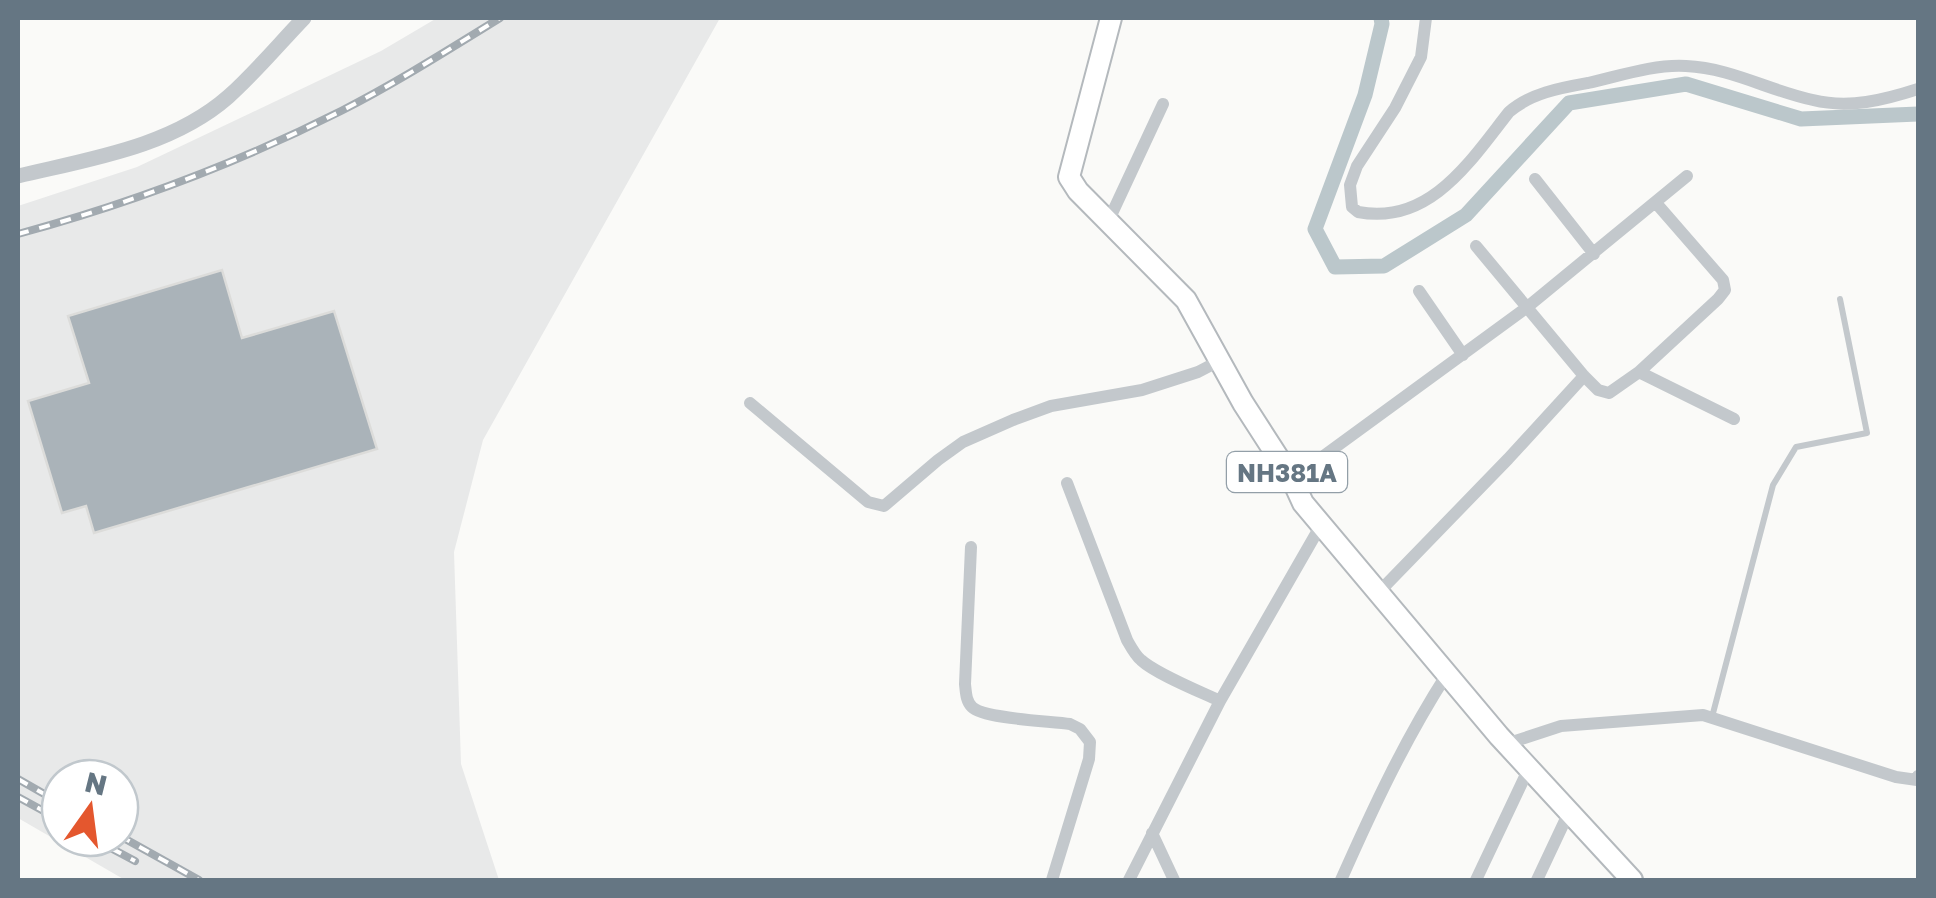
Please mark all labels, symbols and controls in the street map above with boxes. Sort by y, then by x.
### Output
road number: NH381A [1227,452,1347,492]
north arrow [40,758,140,858]
text: N [82,765,110,802]

